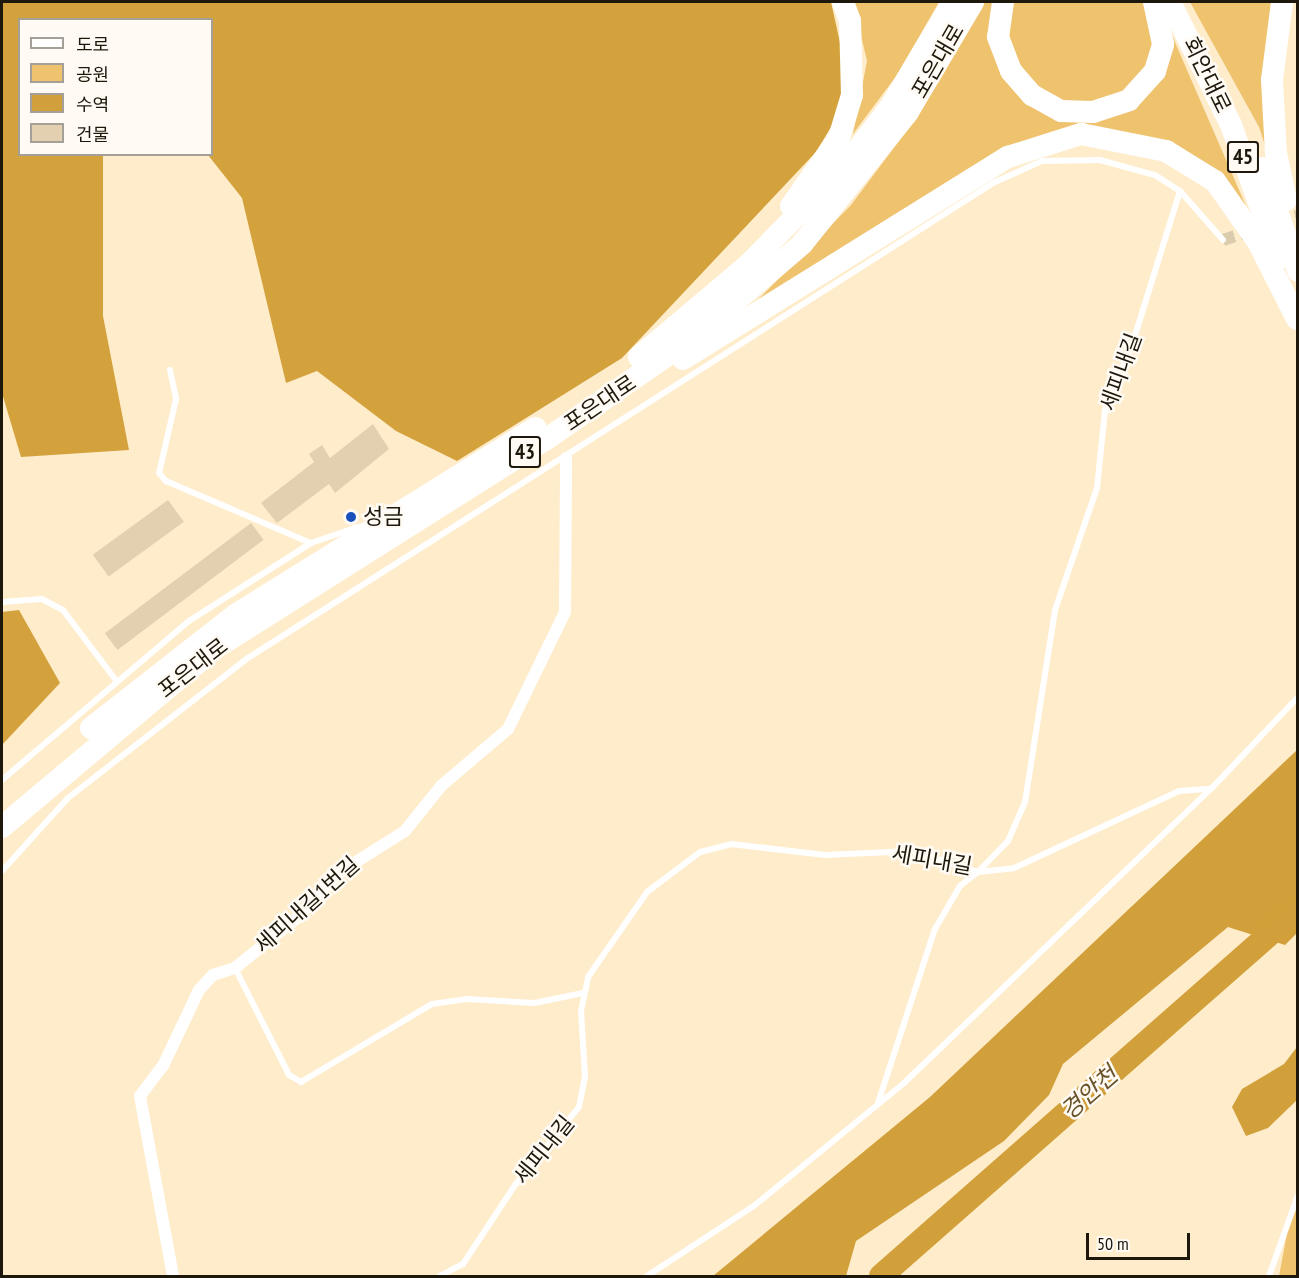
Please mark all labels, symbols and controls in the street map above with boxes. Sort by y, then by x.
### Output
legend [18,18,213,156]
street label: 포은대로 [906,19,970,103]
text: 도로 [76,33,109,56]
street label: 회안대로 [1177,33,1237,117]
text: 공원 [76,63,109,86]
text: 수역 [76,93,109,116]
text: 건물 [76,123,109,146]
road number: 45 [1226,139,1260,175]
street label: 세피내길 [1095,329,1147,415]
street label: 포은대로 [559,369,641,437]
road number: 43 [508,434,542,470]
place label: 성금 [363,504,403,530]
marker: 성금 [344,510,358,524]
street label: 포은대로 [153,633,233,703]
street label: 세피내길 [890,840,974,880]
street label: 세피내길1번길 [249,851,365,959]
water label: 경안천 [1055,1060,1123,1126]
street label: 세피내길 [508,1110,580,1190]
scale bar [1089,1221,1192,1259]
text: 50 m [1097,1232,1129,1255]

